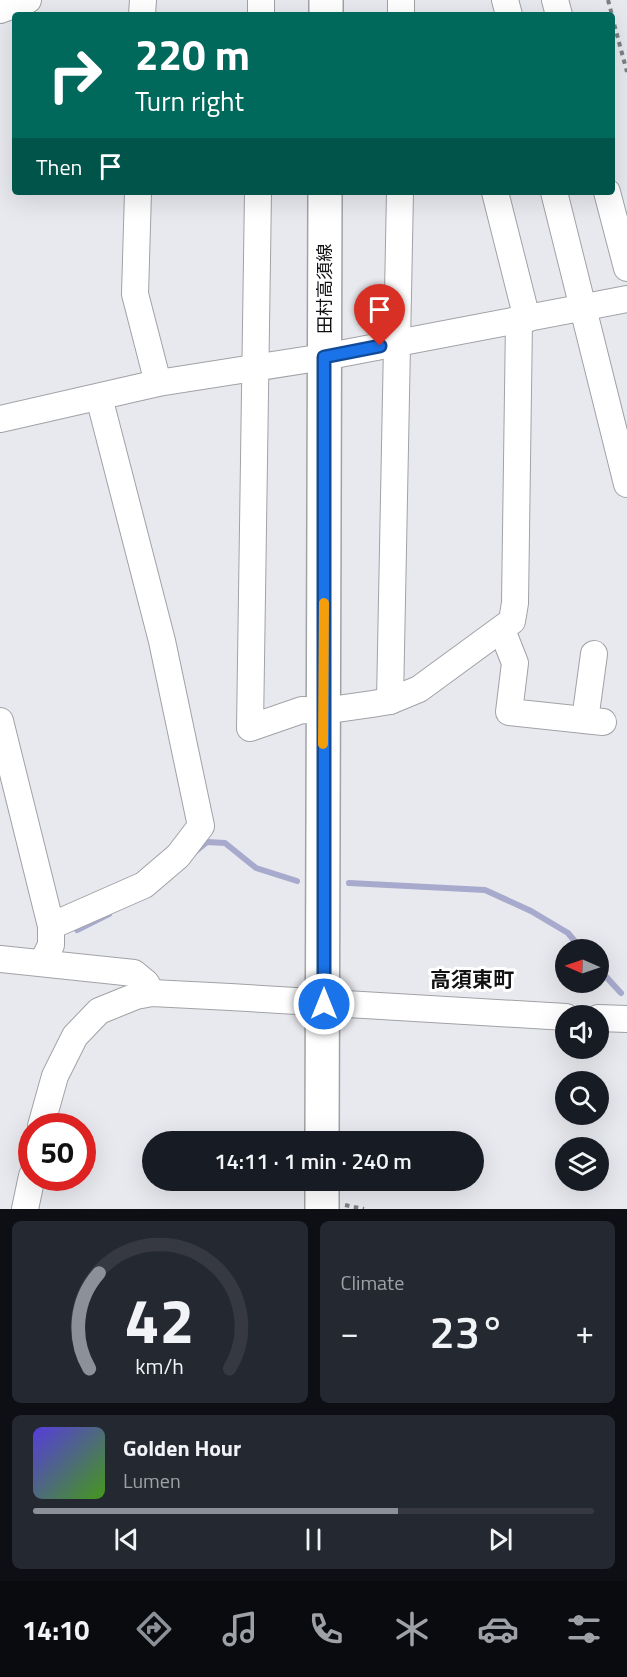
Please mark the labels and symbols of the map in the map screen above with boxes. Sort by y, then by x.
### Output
street label: 田村高須線 [311,244,338,334]
pin [354,284,405,346]
north arrow [555,939,609,993]
district label: 高須東町 [430,963,514,995]
position arrow [292,972,356,1036]
speed limit sign: 50 [18,1113,96,1191]

